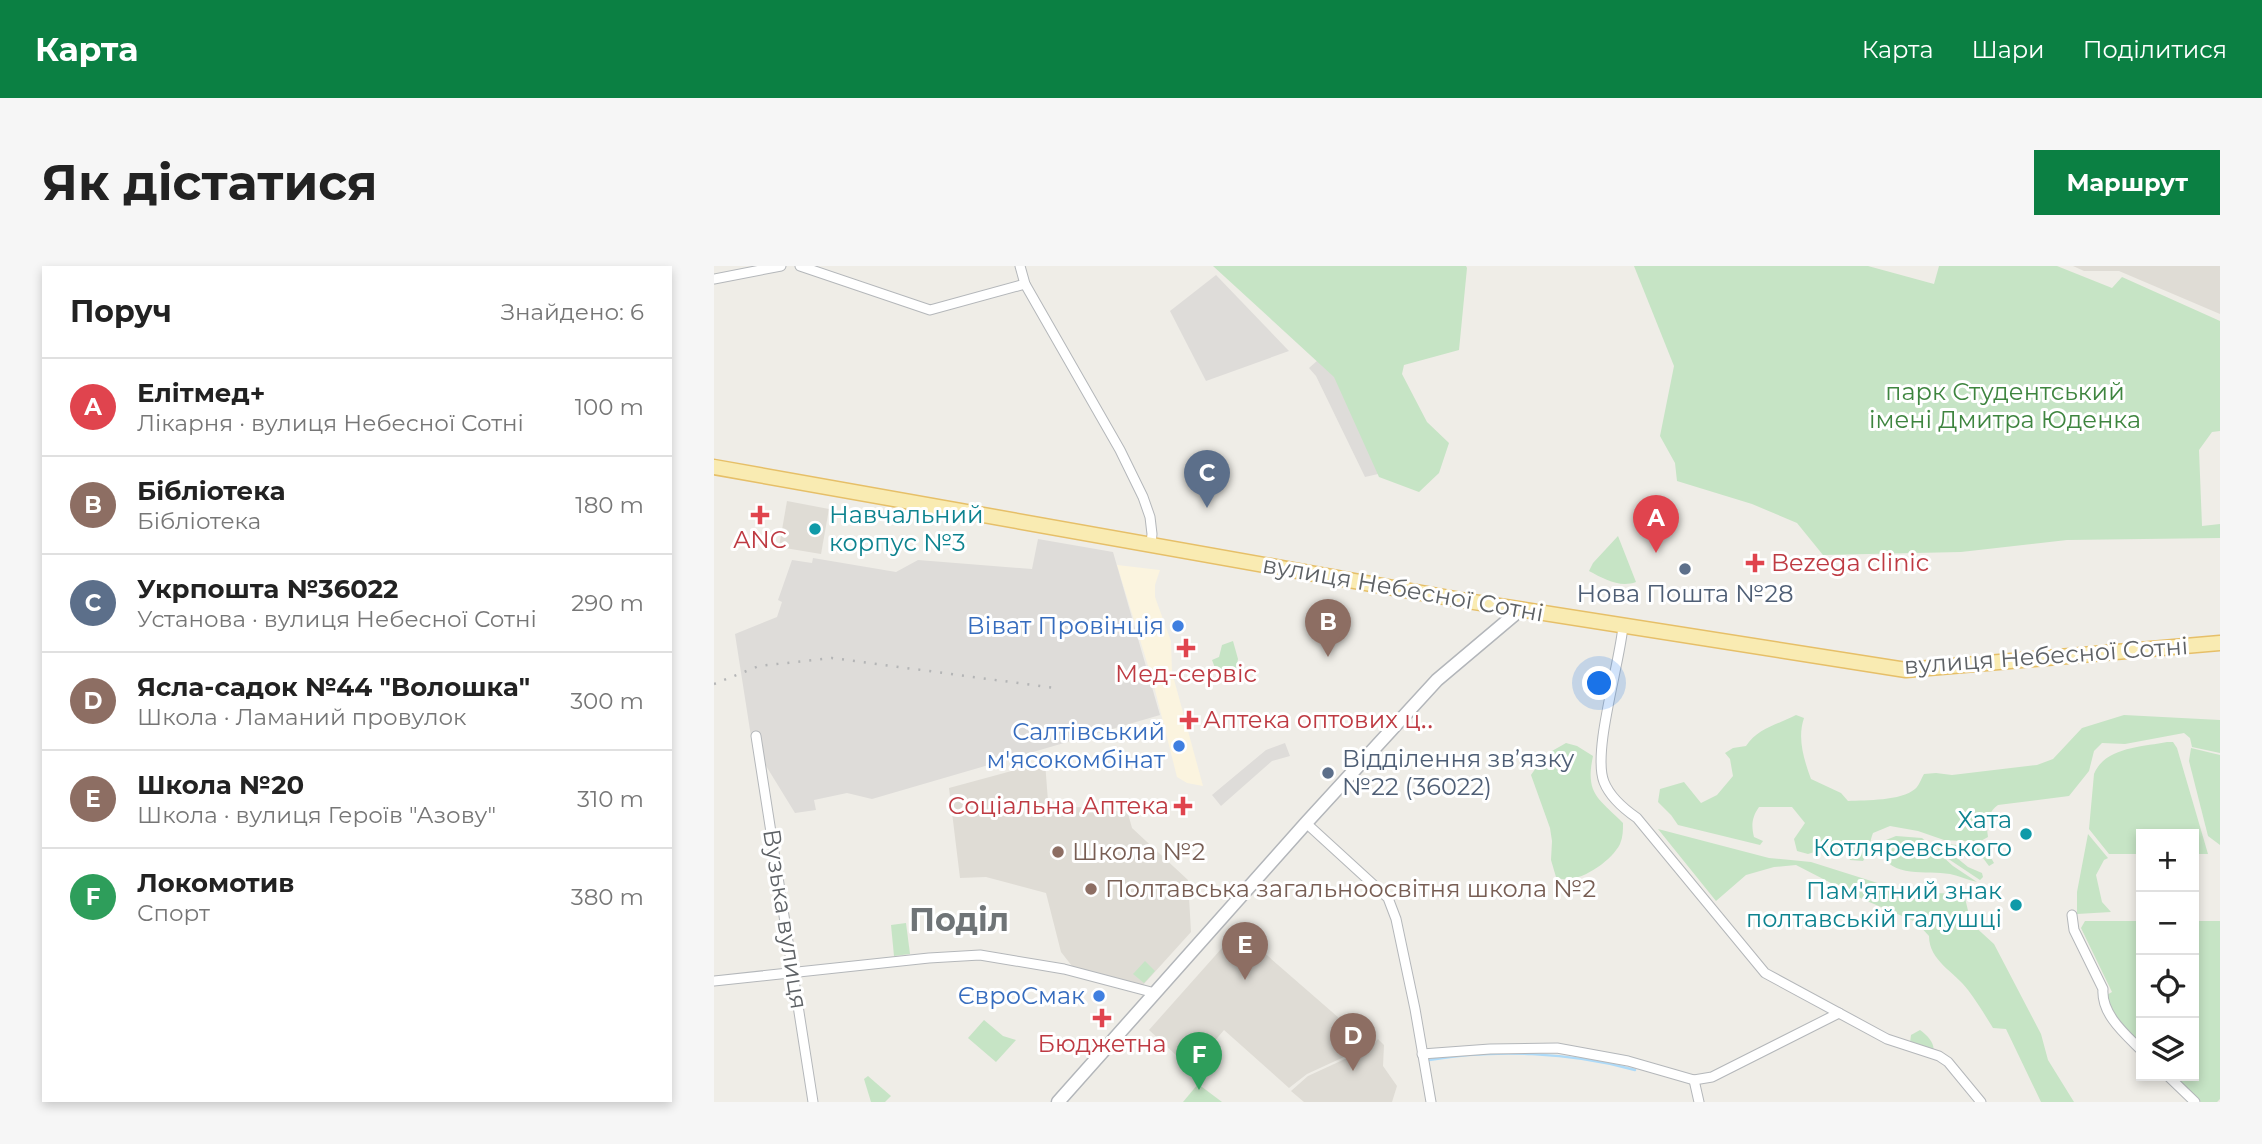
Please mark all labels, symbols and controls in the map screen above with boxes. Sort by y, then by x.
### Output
text: Карта [35,29,138,69]
text: Карта [1862,35,1933,64]
text: Шари [1971,35,2045,64]
text: Поділитися [2083,35,2227,64]
button: Маршрут [2034,150,2220,215]
text: Як дістатися [42,153,377,212]
text: Поруч [70,293,172,330]
text: Знайдено: 6 [501,298,644,326]
text: Елітмед+ [137,377,265,409]
park label: парк Студентський імені Дмитра Юденка [1869,377,2141,434]
text: A [84,393,102,421]
text: 100 m [575,393,644,421]
text: Лікарня · вулиця Небесної Сотні [137,409,524,437]
pin: C [1184,450,1230,508]
text: Бібліотека [137,475,285,507]
text: B [84,491,102,519]
text: 180 m [575,491,644,519]
pin: A [1633,495,1679,553]
place label: Навчальний корпус №3 [829,500,984,557]
text: Бібліотека [137,507,261,535]
marker: ANC [752,507,768,523]
marker: Навчальний корпус №3 [807,521,823,537]
place label: ANC [733,525,787,554]
place label: Bezega clinic [1771,548,1929,577]
street label: вулиця Небесної Сотні [1260,550,1546,628]
marker: Bezega clinic [1745,553,1765,573]
marker: Нова Пошта №28 [1677,561,1693,577]
text: Укрпошта №36022 [137,573,398,605]
place label: Нова Пошта №28 [1576,579,1794,608]
text: C [85,589,101,617]
text: 290 m [571,589,644,617]
pin: B [1305,599,1351,657]
text: Установа · вулиця Небесної Сотні [137,605,537,633]
place label: Віват Провінція [967,611,1164,640]
marker: Віват Провінція [1170,618,1186,634]
street label: вулиця Небесної Сотні [1903,631,2189,680]
marker: Мед-сервіс [1178,640,1194,656]
place label: Мед-сервіс [1115,659,1257,688]
your location [1582,666,1616,700]
text: Ясла-садок №44 "Волошка" [137,671,530,703]
text: D [84,687,103,715]
text: 300 m [570,687,644,715]
text: Школа · Ламаний провулок [137,703,466,731]
place label: Аптека оптових ц‥ [1203,705,1433,734]
marker: Аптека оптових ц‥ [1181,712,1197,728]
place label: Салтівський м'ясокомбінат [986,717,1166,774]
marker: Салтівський м'ясокомбінат [1171,738,1187,754]
place label: Відділення зв’язку №22 (36022) [1342,744,1575,801]
marker: Відділення зв’язку №22 (36022) [1320,765,1336,781]
text: Школа №20 [137,769,304,801]
text: E [85,785,101,813]
text: 310 m [577,785,644,813]
place label: Соціальна Аптека [948,791,1169,820]
marker: Соціальна Аптека [1175,798,1191,814]
text: Школа · вулиця Героїв "Азову" [137,801,496,829]
place label: Хата Котляревського [1813,805,2012,862]
marker: Хата Котляревського [2018,826,2034,842]
street label: Вузька вулиця [757,827,814,1011]
map controls [2136,829,2199,1081]
button: + [2136,829,2199,892]
place label: Школа №2 [1072,837,1205,866]
marker: Школа №2 [1050,844,1066,860]
text: Локомотив [137,867,294,899]
place label: Полтавська загальноосвітня школа №2 [1105,874,1596,903]
place label: Пам'ятний знак полтавській галушці [1746,876,2002,933]
marker: Полтавська загальноосвітня школа №2 [1083,881,1099,897]
text: F [86,883,100,911]
text: 380 m [571,883,644,911]
button: − [2136,892,2199,955]
marker: Пам'ятний знак полтавській галушці [2008,897,2024,913]
text: Спорт [137,899,210,927]
district label: Поділ [909,900,1009,939]
pin: E [1222,922,1268,980]
button: locate [2136,955,2199,1018]
place label: ЄвроСмак [958,981,1085,1010]
marker: ЄвроСмак [1091,988,1107,1004]
marker: Бюджетна [1094,1010,1110,1026]
pin: D [1330,1013,1376,1071]
button: layers [2136,1018,2199,1081]
place label: Бюджетна [1038,1029,1166,1058]
pin: F [1176,1032,1222,1090]

